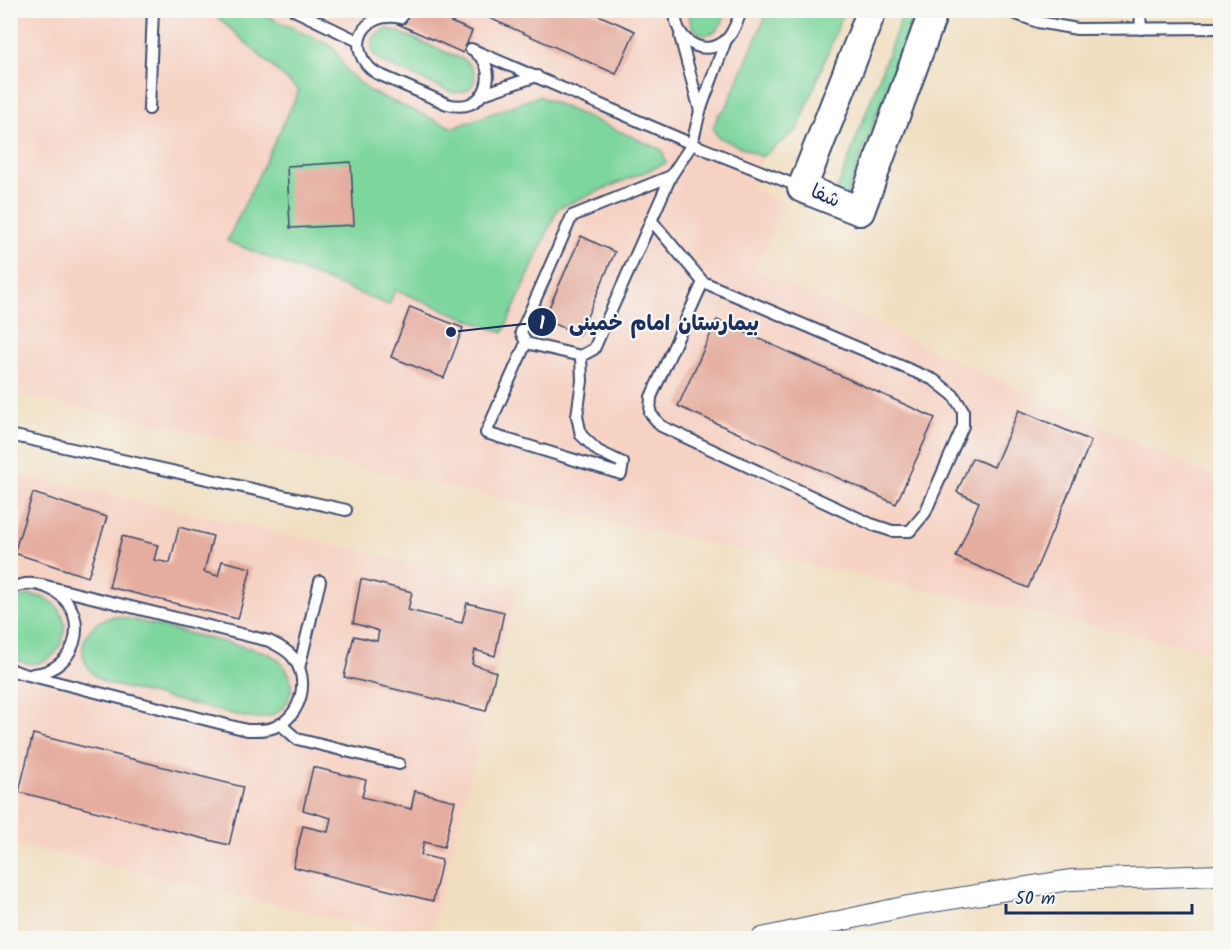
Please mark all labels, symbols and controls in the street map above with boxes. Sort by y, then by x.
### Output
street label: شفا [805,177,845,217]
callout: بیمارستان امام خمینی [527,303,771,342]
text: بیمارستان امام خمینی [569,308,759,341]
text: 1 [539,310,545,339]
scale bar [1006,877,1192,915]
text: 50 m [1015,885,1055,914]

